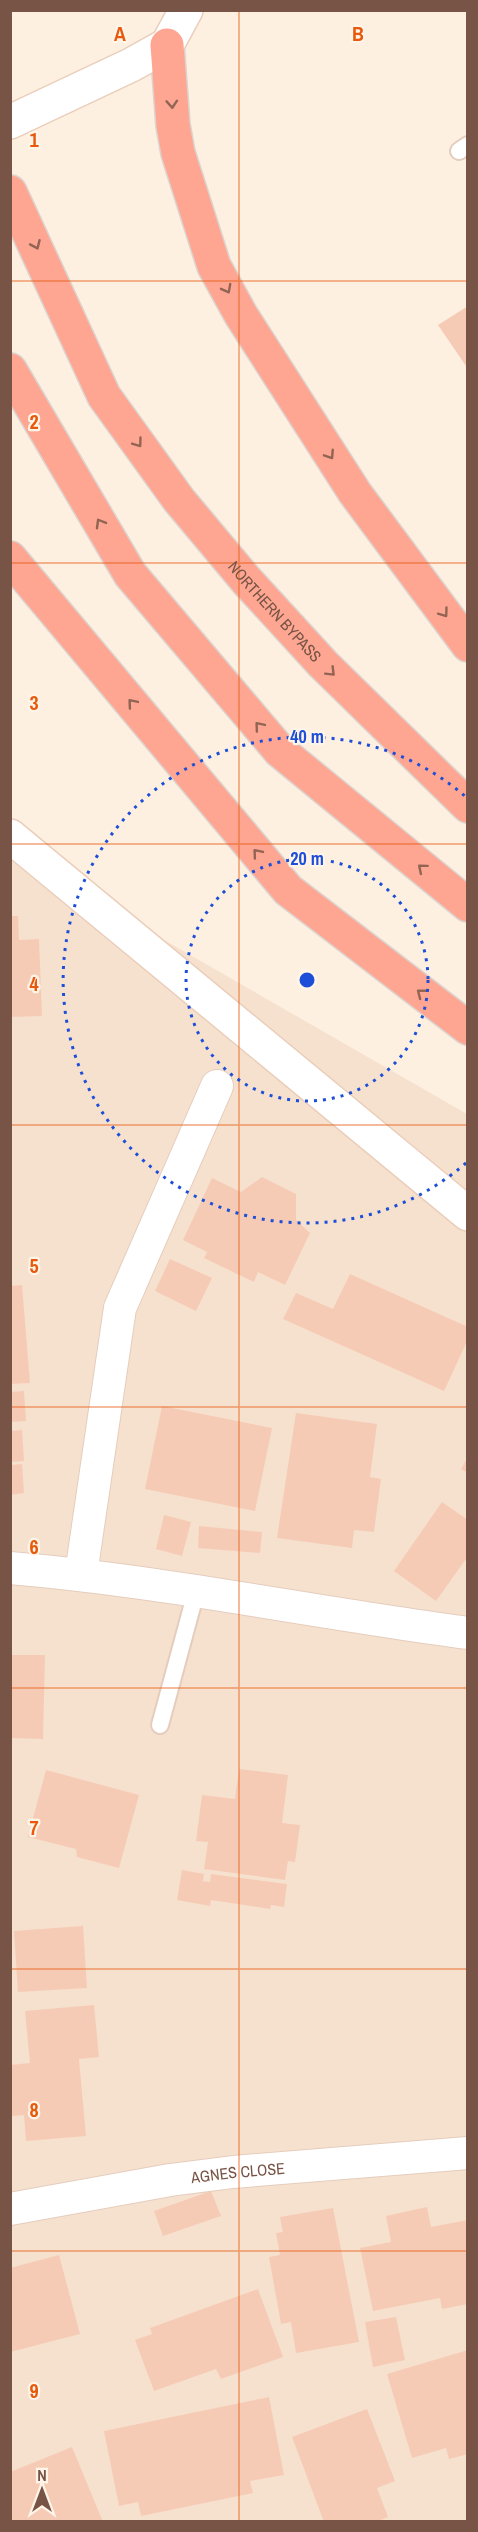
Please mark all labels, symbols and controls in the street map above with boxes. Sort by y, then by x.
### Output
text: A [114,20,126,47]
text: B [352,20,364,47]
one-way arrow [165,99,178,108]
text: 1 [29,126,39,153]
one-way arrow [29,238,41,249]
one-way arrow [220,283,231,294]
text: 2 [29,408,39,435]
one-way arrow [131,437,142,448]
one-way arrow [323,448,334,459]
one-way arrow [96,519,108,529]
street label: NORTHERN BYPASS [223,556,327,667]
one-way arrow [437,606,448,617]
one-way arrow [324,665,335,676]
text: 3 [29,689,39,716]
one-way arrow [128,699,139,710]
one-way arrow [256,722,267,733]
text: 40 m [290,724,324,749]
text: 20 m [290,846,324,871]
one-way arrow [254,849,265,860]
one-way arrow [418,864,429,875]
text: 4 [29,970,39,997]
centre of rings [297,970,317,990]
one-way arrow [417,989,428,1000]
text: 5 [29,1252,39,1279]
text: 6 [29,1533,39,1560]
text: 7 [29,1814,39,1841]
text: 8 [29,2096,39,2123]
street label: AGNES CLOSE [189,2157,286,2188]
text: 9 [29,2377,39,2404]
north arrow [12,2460,72,2520]
text: N [37,2464,47,2486]

